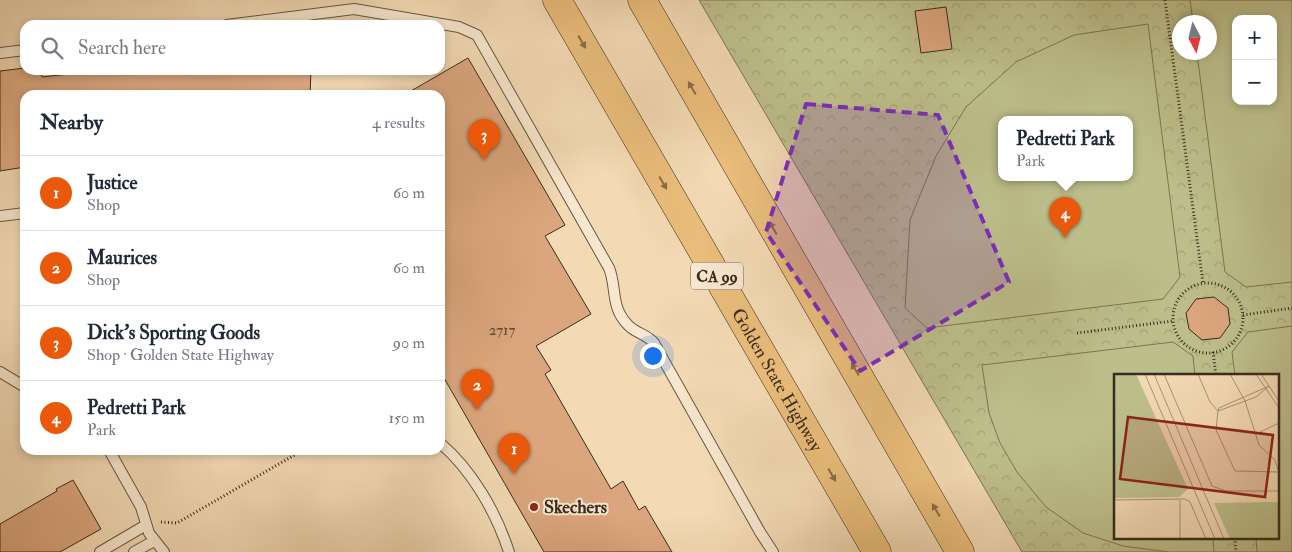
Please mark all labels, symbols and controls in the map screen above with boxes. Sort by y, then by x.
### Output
north arrow [1172,15,1217,60]
map controls [1232,15,1277,105]
button: + [1232,15,1277,60]
search box [20,20,445,75]
icon: search [38,34,66,62]
text: Search here [78,36,166,60]
one-way arrow [577,36,586,49]
button: − [1232,60,1277,105]
one-way arrow [688,81,697,94]
text: Nearby [40,109,103,136]
text: 4 results [372,113,425,133]
popup [998,116,1133,181]
pin: 3 [468,119,500,160]
text: Pedretti Park [1016,127,1115,151]
text: Park [1016,151,1045,171]
text: Justice [87,171,137,195]
one-way arrow [659,176,668,189]
text: 1 [53,183,59,203]
text: 60 m [393,183,425,203]
text: Shop [87,195,120,215]
pin: 4 [1049,197,1081,238]
one-way arrow [769,222,778,235]
text: Maurices [87,246,157,270]
text: 2 [52,258,60,278]
text: 60 m [393,258,425,278]
road number: CA 99 [691,262,743,290]
text: Shop [87,270,120,290]
street label: Golden State Highway [726,304,828,457]
text: Dick's Sporting Goods [87,321,260,345]
house number: 2717 [489,321,515,340]
text: 3 [53,333,59,353]
text: 90 m [393,333,425,353]
your location [640,343,666,369]
text: Shop · Golden State Highway [87,345,274,365]
one-way arrow [850,363,859,376]
pin: 2 [461,369,493,410]
inset map [1114,374,1280,540]
text: Pedretti Park [87,396,186,420]
text: 4 [52,408,60,428]
text: 150 m [388,408,425,428]
text: Park [87,420,116,440]
pin: 1 [498,433,530,474]
one-way arrow [828,468,837,481]
place label: Skechers [544,496,607,519]
marker: Skechers [528,501,540,513]
one-way arrow [932,502,940,517]

